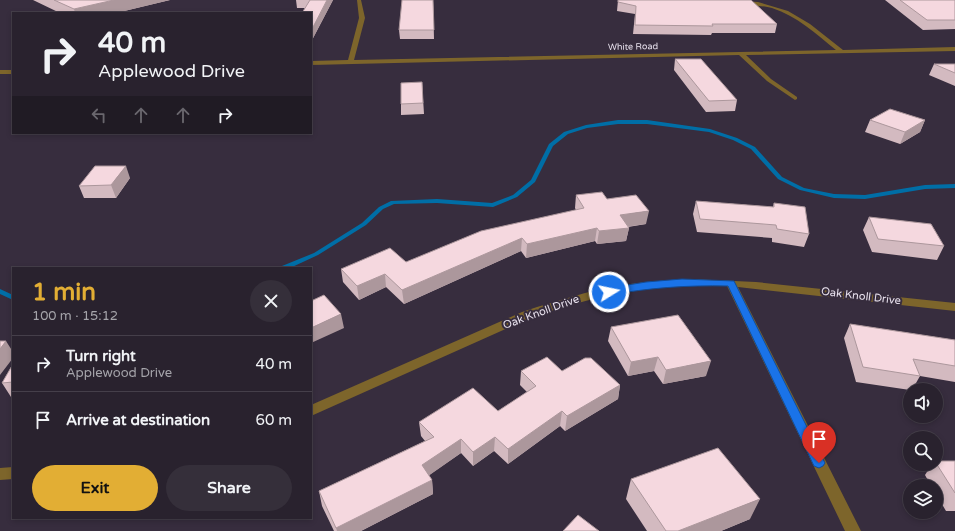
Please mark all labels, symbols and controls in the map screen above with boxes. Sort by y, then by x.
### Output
text: 40 m [98,26,166,60]
icon: right [32,28,84,80]
street label: White Road [608,41,658,53]
text: Applewood Drive [98,60,245,82]
icon: left [88,104,110,126]
icon: ahead [130,104,152,126]
icon: ahead [172,104,194,126]
icon: right [214,104,236,126]
position arrow [588,271,630,313]
text: 1 min [32,278,96,307]
button: close [250,280,292,322]
street label: Oak Knoll Drive [820,285,902,307]
street label: Oak Knoll Drive [501,292,581,332]
text: 100 m · 15:12 [32,308,118,324]
text: Turn right [66,347,136,365]
icon: right [32,353,54,375]
text: 40 m [255,355,292,373]
text: Applewood Drive [66,365,172,381]
map controls [903,383,943,519]
button: sound [903,383,943,423]
icon: arrive [32,409,54,431]
text: Arrive at destination [66,411,210,429]
text: 60 m [255,411,292,429]
pin [802,422,836,463]
icon: arrive [808,428,830,450]
button: search [903,431,943,471]
button: Exit [32,465,158,511]
button: Share [166,465,292,511]
button: layers [903,479,943,519]

